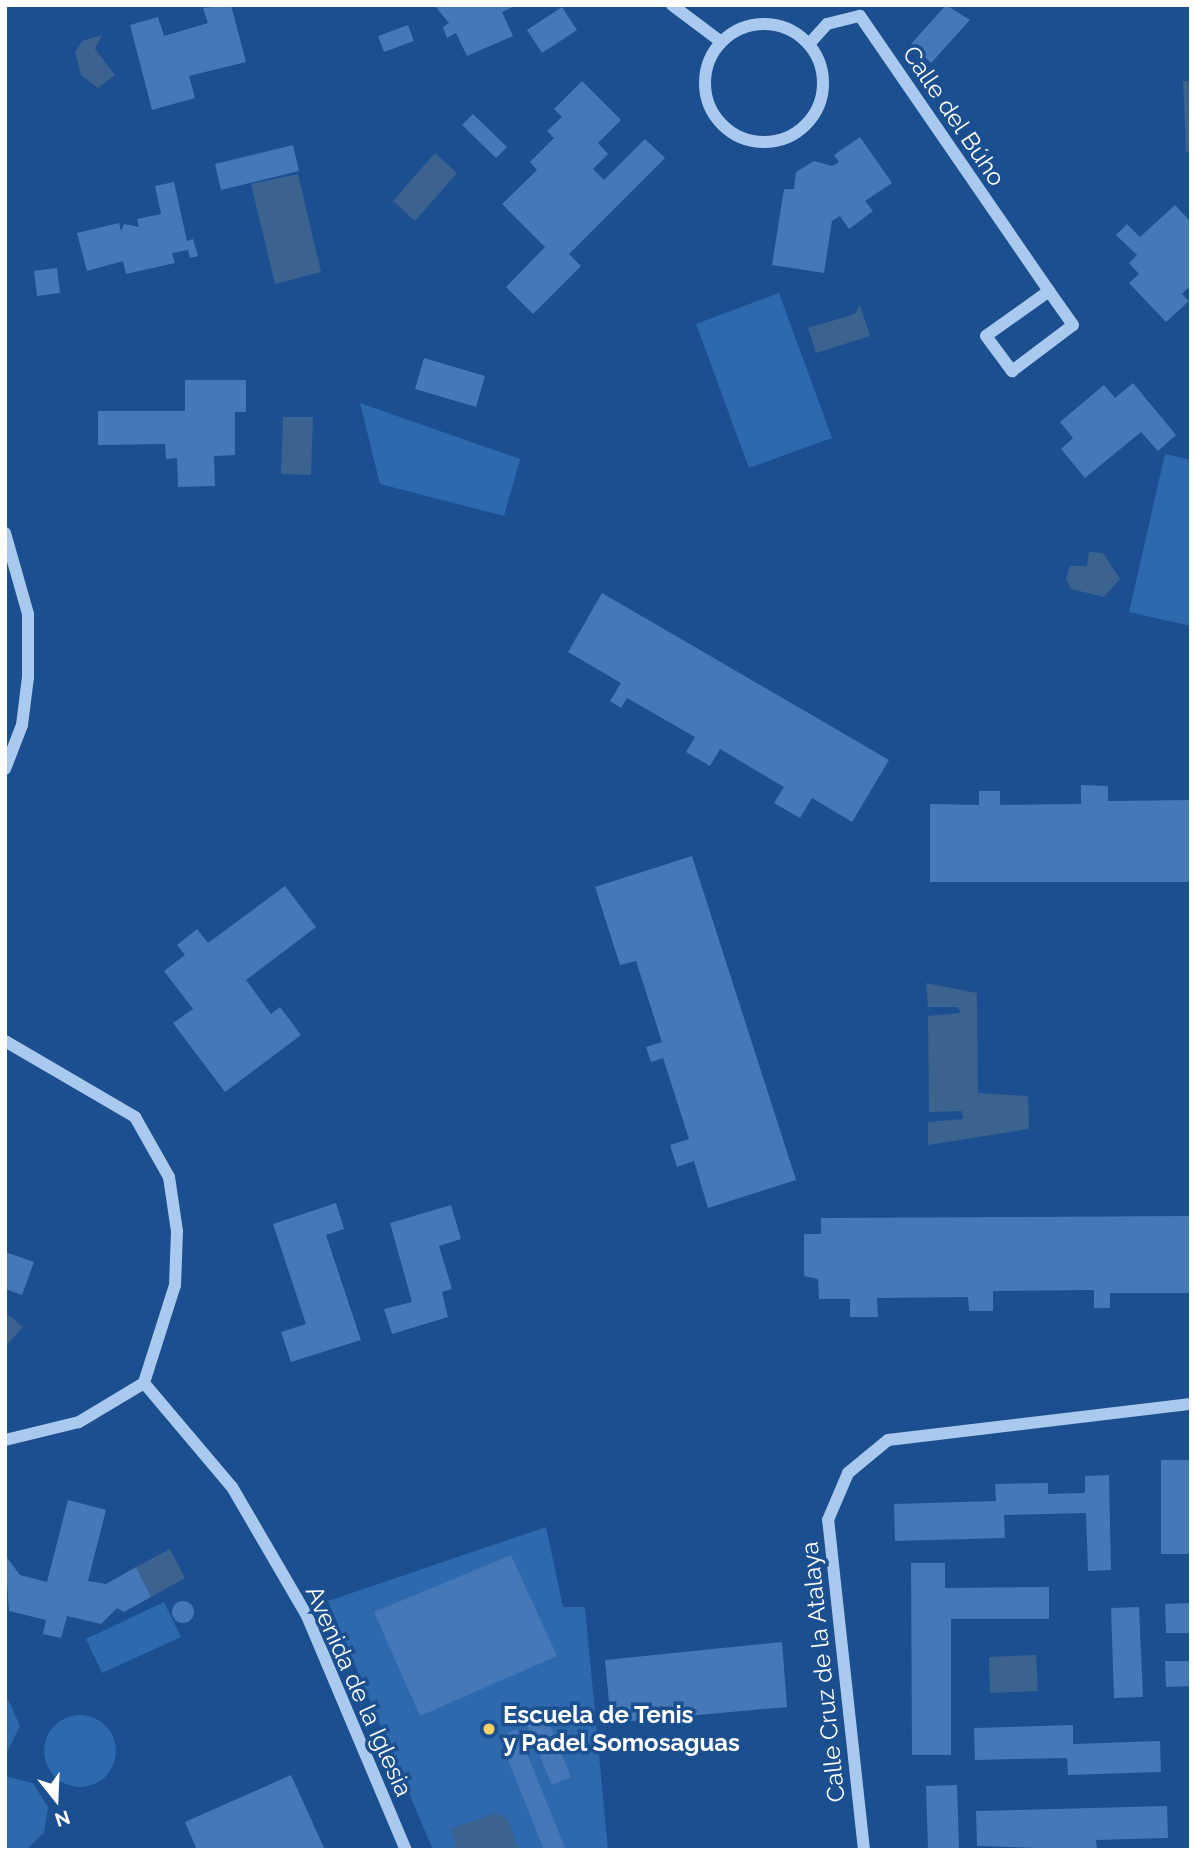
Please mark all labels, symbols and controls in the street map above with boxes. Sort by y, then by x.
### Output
street label: Calle del Búho [896,40,1012,192]
street label: Calle Cruz de la Atalaya [795,1540,851,1804]
street label: Avenida de la Iglesia [300,1581,418,1801]
place label: Escuela de Tenis y Padel Somosaguas [503,1701,741,1757]
marker: Escuela de Tenis y Padel Somosaguas [481,1721,497,1737]
north arrow [21,1764,91,1834]
text: N [52,1806,73,1832]

